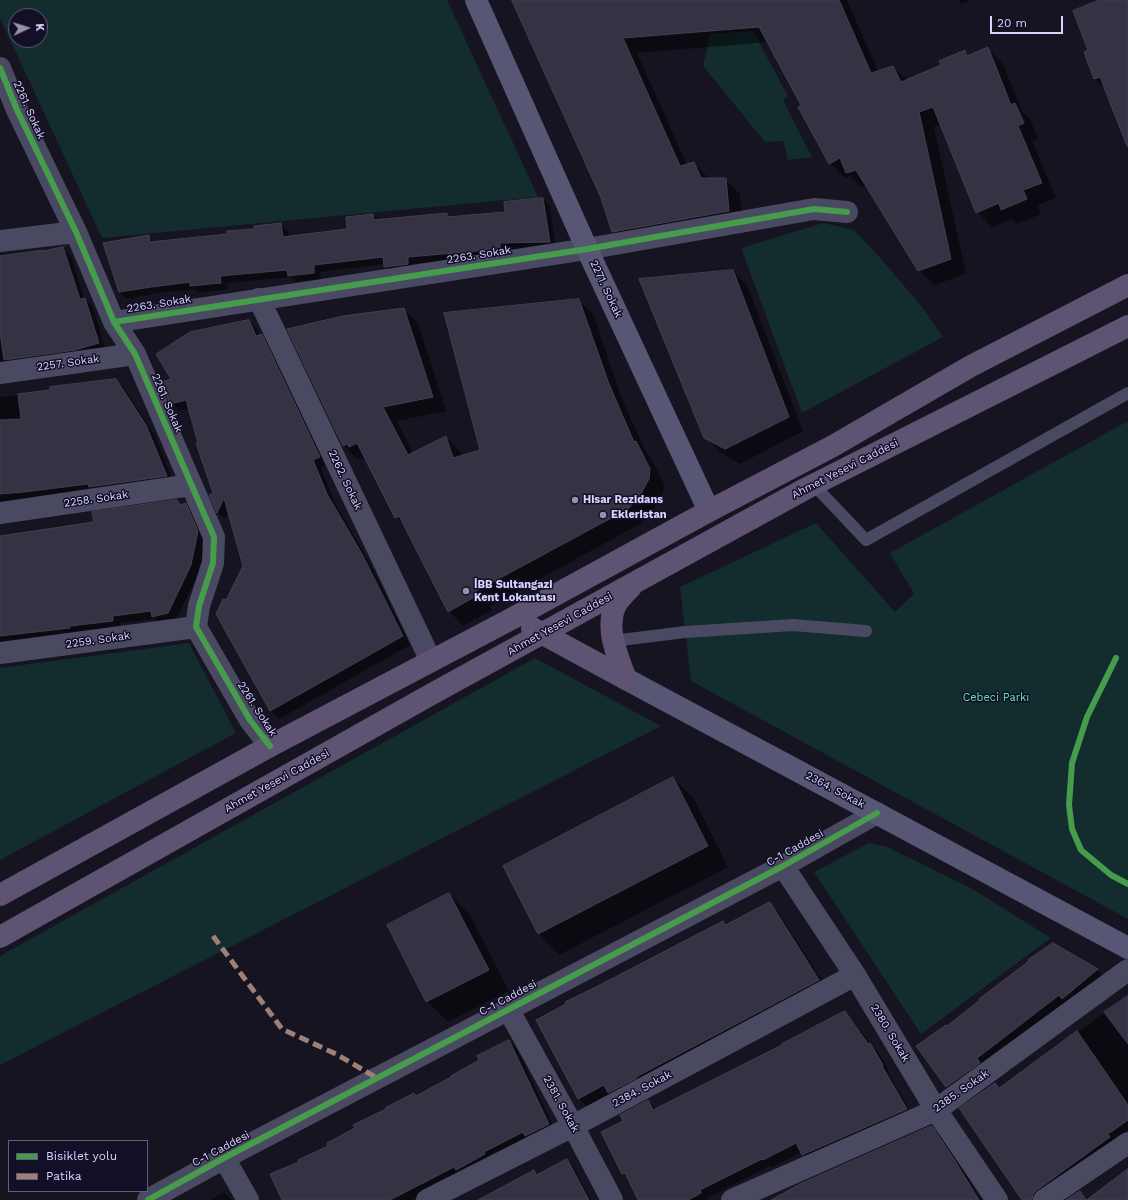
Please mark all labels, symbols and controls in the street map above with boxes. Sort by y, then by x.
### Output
north arrow [8,8,48,48]
scale bar [992,8,1065,34]
text: 20 m [997,16,1027,30]
text: K [33,23,46,31]
street label: 2261. Sokak [10,79,48,141]
street label: 2263. Sokak [446,243,512,267]
street label: 2271. Sokak [587,258,625,320]
street label: 2263. Sokak [126,292,192,316]
street label: 2257. Sokak [36,352,100,374]
street label: 2261. Sokak [149,372,185,434]
street label: Ahmet Yesevi Caddesi [789,436,901,502]
street label: 2262. Sokak [325,448,365,512]
street label: 2258. Sokak [63,488,129,510]
place label: Hisar Rezidans [583,493,663,507]
marker: Hisar Rezidans [570,495,580,505]
place label: Ekleristan [611,508,667,522]
marker: Ekleristan [598,510,608,520]
place label: İBB Sultangazi Kent Lokantası [474,578,556,604]
marker: İBB Sultangazi Kent Lokantası [461,586,471,596]
street label: Ahmet Yesevi Caddesi [505,590,615,658]
street label: 2259. Sokak [65,629,131,651]
street label: 2261. Sokak [234,679,280,739]
park label: Cebeci Parkı [963,691,1029,705]
street label: Ahmet Yesevi Caddesi [222,747,332,815]
street label: 2364. Sokak [803,769,867,811]
street label: C-1 Caddesi [764,827,826,869]
street label: C-1 Caddesi [477,977,539,1019]
street label: 2380. Sokak [868,1002,912,1064]
street label: 2385. Sokak [931,1067,991,1115]
street label: 2384. Sokak [610,1068,674,1110]
street label: 2381. Sokak [540,1073,582,1135]
street label: C-1 Caddesi [190,1128,252,1170]
legend [8,1140,148,1192]
text: Bisiklet yolu [46,1149,117,1163]
text: Patika [46,1169,82,1183]

